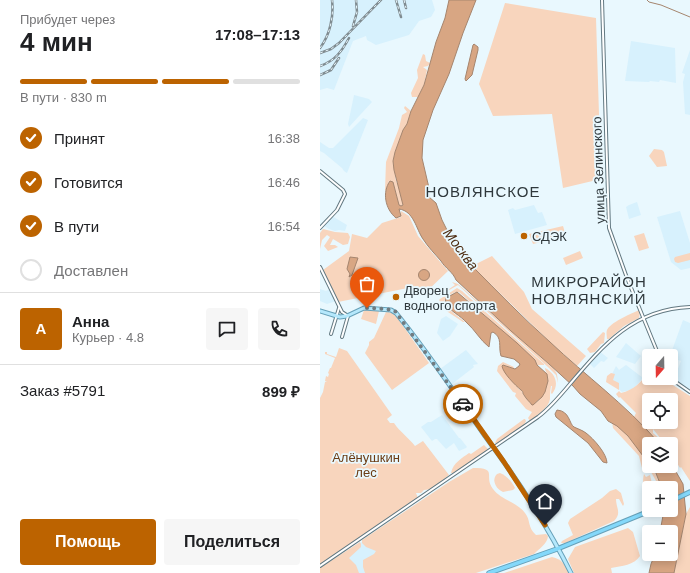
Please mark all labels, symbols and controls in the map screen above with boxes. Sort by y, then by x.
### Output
text: Прибудет через [20,12,115,27]
text: 17:08–17:13 [215,26,300,43]
text: 4 мин [20,27,93,57]
text: В пути · 830 m [20,90,107,105]
street label: улица Зелинского [589,116,608,224]
icon: check [20,127,42,149]
text: Принят [54,130,105,147]
text: 16:38 [267,131,300,146]
icon: check [20,171,42,193]
text: Готовится [54,174,123,191]
text: 16:46 [267,175,300,190]
district label: НОВЛЯНСКОЕ [426,183,540,200]
icon: check [20,215,42,237]
text: В пути [54,218,99,235]
text: 16:54 [267,219,300,234]
water label: Москва [440,225,482,273]
place label: СДЭК [532,229,567,244]
marker: СДЭК [519,231,529,241]
text: Доставлен [54,262,128,279]
pin [350,267,384,308]
icon: bag [356,273,378,295]
district label: МИКРОРАЙОН НОВЛЯНСКИЙ [531,273,647,307]
place label: Дворец водного спорта [404,283,497,313]
marker: Дворец водного спорта [391,292,401,302]
button: chat [206,308,248,350]
button: phone [258,308,300,350]
text: Анна [72,313,109,330]
text: А [36,320,46,337]
text: Курьер · 4.8 [72,330,144,345]
north arrow [642,349,678,385]
map controls [642,349,678,561]
text: Заказ #5791 [20,382,105,399]
text: 899 ₽ [262,383,300,400]
courier [443,384,483,424]
icon: car [452,393,474,415]
button: locate [642,393,678,429]
button: layers [642,437,678,473]
park label: Алёнушкин лес [332,450,400,480]
button: + [642,481,678,517]
pin [528,484,562,525]
icon: home [534,490,556,512]
button: Помощь [20,519,156,565]
button: Поделиться [164,519,300,565]
button: − [642,525,678,561]

